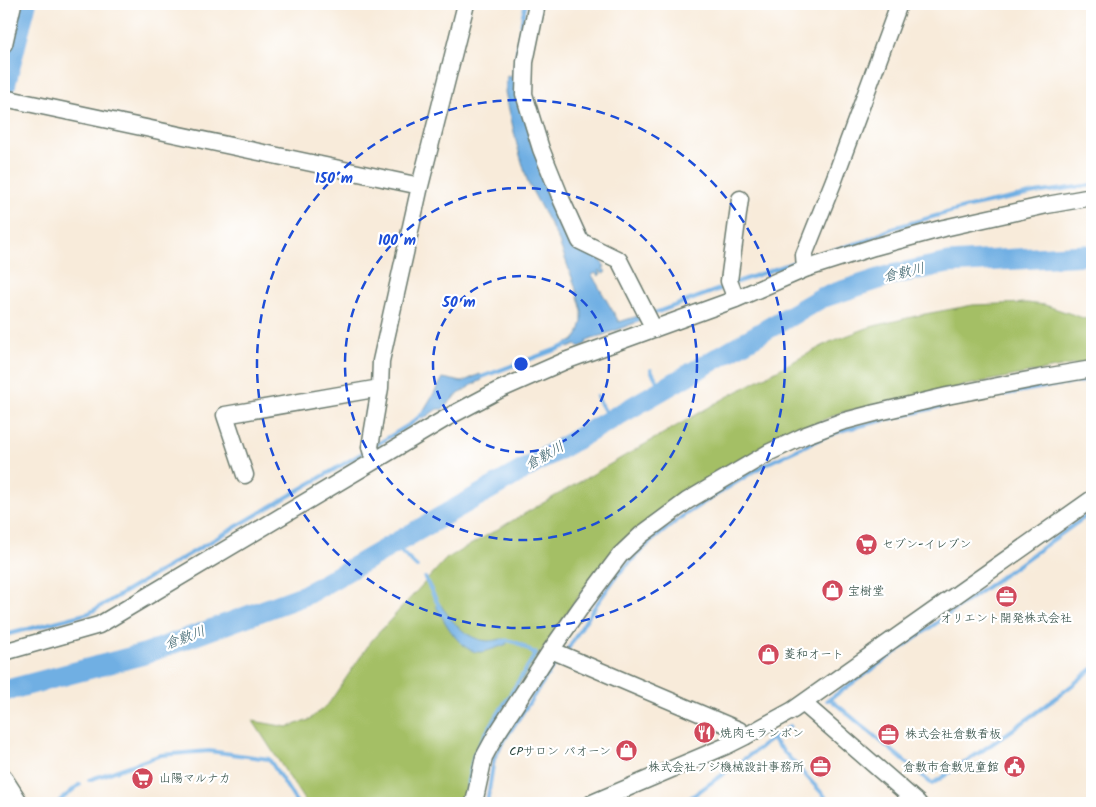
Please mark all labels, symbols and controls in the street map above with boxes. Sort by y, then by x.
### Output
text: 150 m [315,167,353,191]
text: 100 m [378,229,416,253]
water label: 倉敷川 [881,258,927,288]
text: 50 m [441,291,476,315]
centre of rings [512,355,530,373]
water label: 倉敷川 [521,436,569,476]
supermarket icon: セブン-イレブン [854,532,878,556]
place label: セブン-イレブン [882,535,972,554]
shop icon: 宝樹堂 [820,579,844,603]
place label: 宝樹堂 [848,582,884,601]
office icon: オリエント開発株式会社 [994,585,1018,609]
place label: オリエント開発株式会社 [940,609,1072,628]
water label: 倉敷川 [162,620,208,656]
shop icon: 菱和オート [756,642,780,666]
place label: 菱和オート [784,645,844,664]
restaurant icon: 焼肉モランボン [692,721,716,745]
office icon: 株式会社倉敷看板 [877,722,901,746]
place label: 焼肉モランボン [720,724,804,743]
place label: 株式会社倉敷看板 [905,725,1001,744]
shop icon: CPサロン パオーン [615,739,639,763]
place label: CPサロン パオーン [509,742,611,761]
office icon: 株式会社フジ機械設計事務所 [808,755,832,779]
public building icon: 倉敷市倉敷児童館 [1003,755,1027,779]
place label: 株式会社フジ機械設計事務所 [648,758,804,777]
place label: 倉敷市倉敷児童館 [903,758,999,777]
supermarket icon: 山陽マルナカ [131,766,155,790]
place label: 山陽マルナカ [159,769,231,788]

